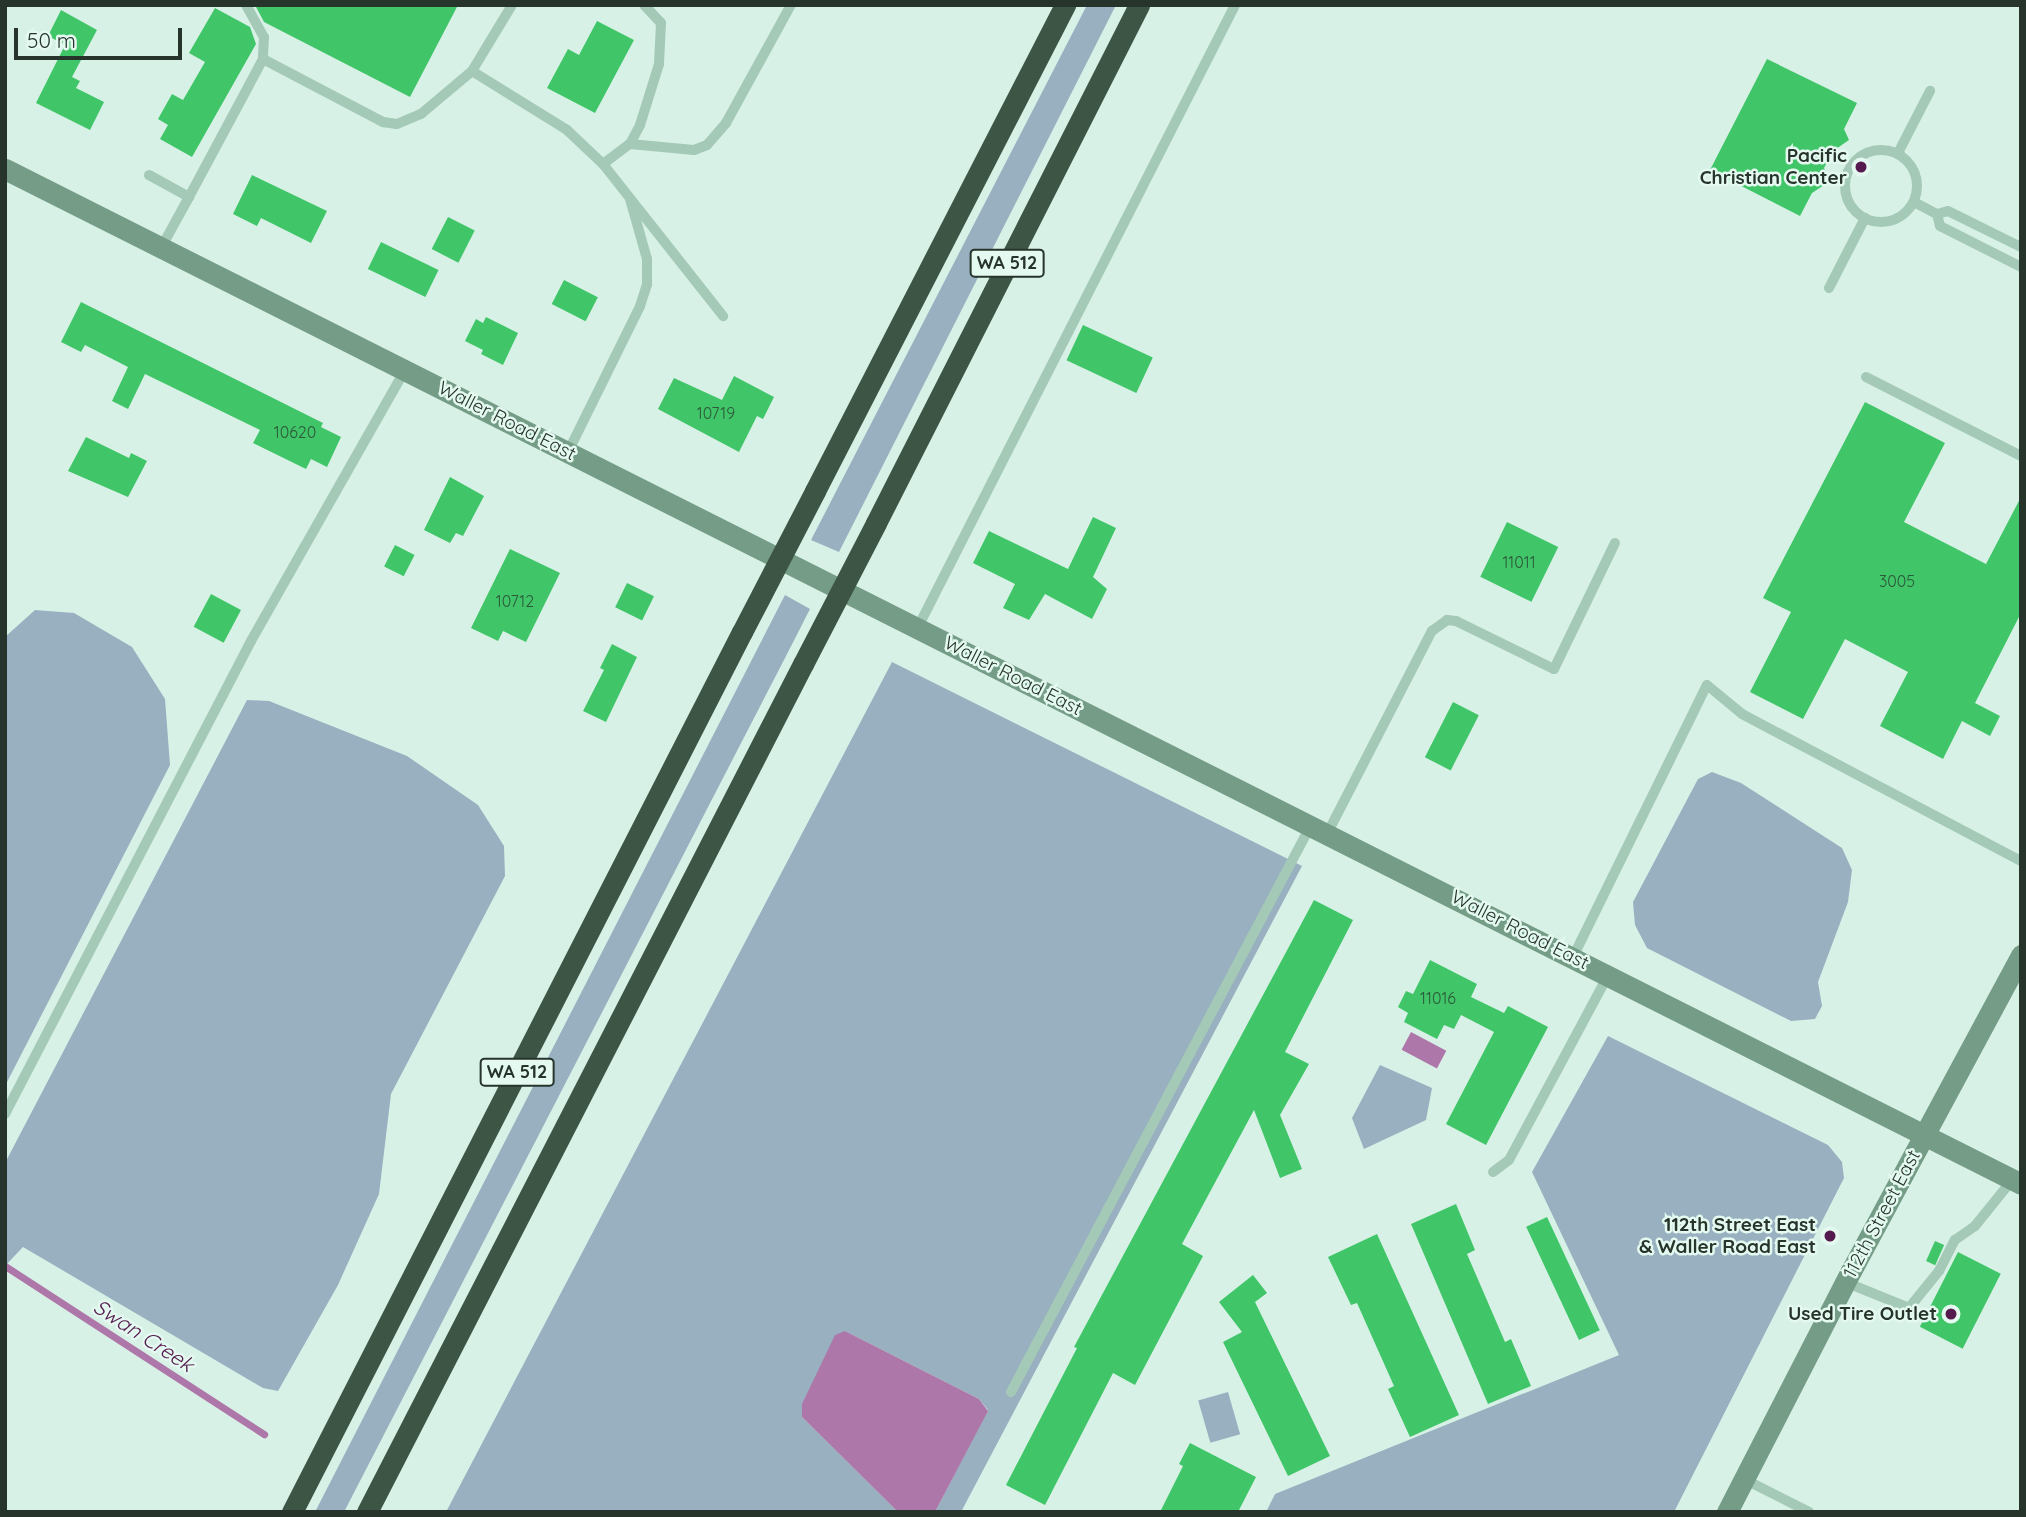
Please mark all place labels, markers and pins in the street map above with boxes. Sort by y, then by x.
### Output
place label: Pacific Christian Center [1700,145,1847,189]
marker: Pacific Christian Center [1853,159,1869,175]
place label: 112th Street East & Waller Road East [1639,1214,1816,1258]
marker: 112th Street East & Waller Road East [1822,1228,1838,1244]
place label: Used Tire Outlet [1788,1303,1937,1325]
marker: Used Tire Outlet [1943,1306,1959,1322]

